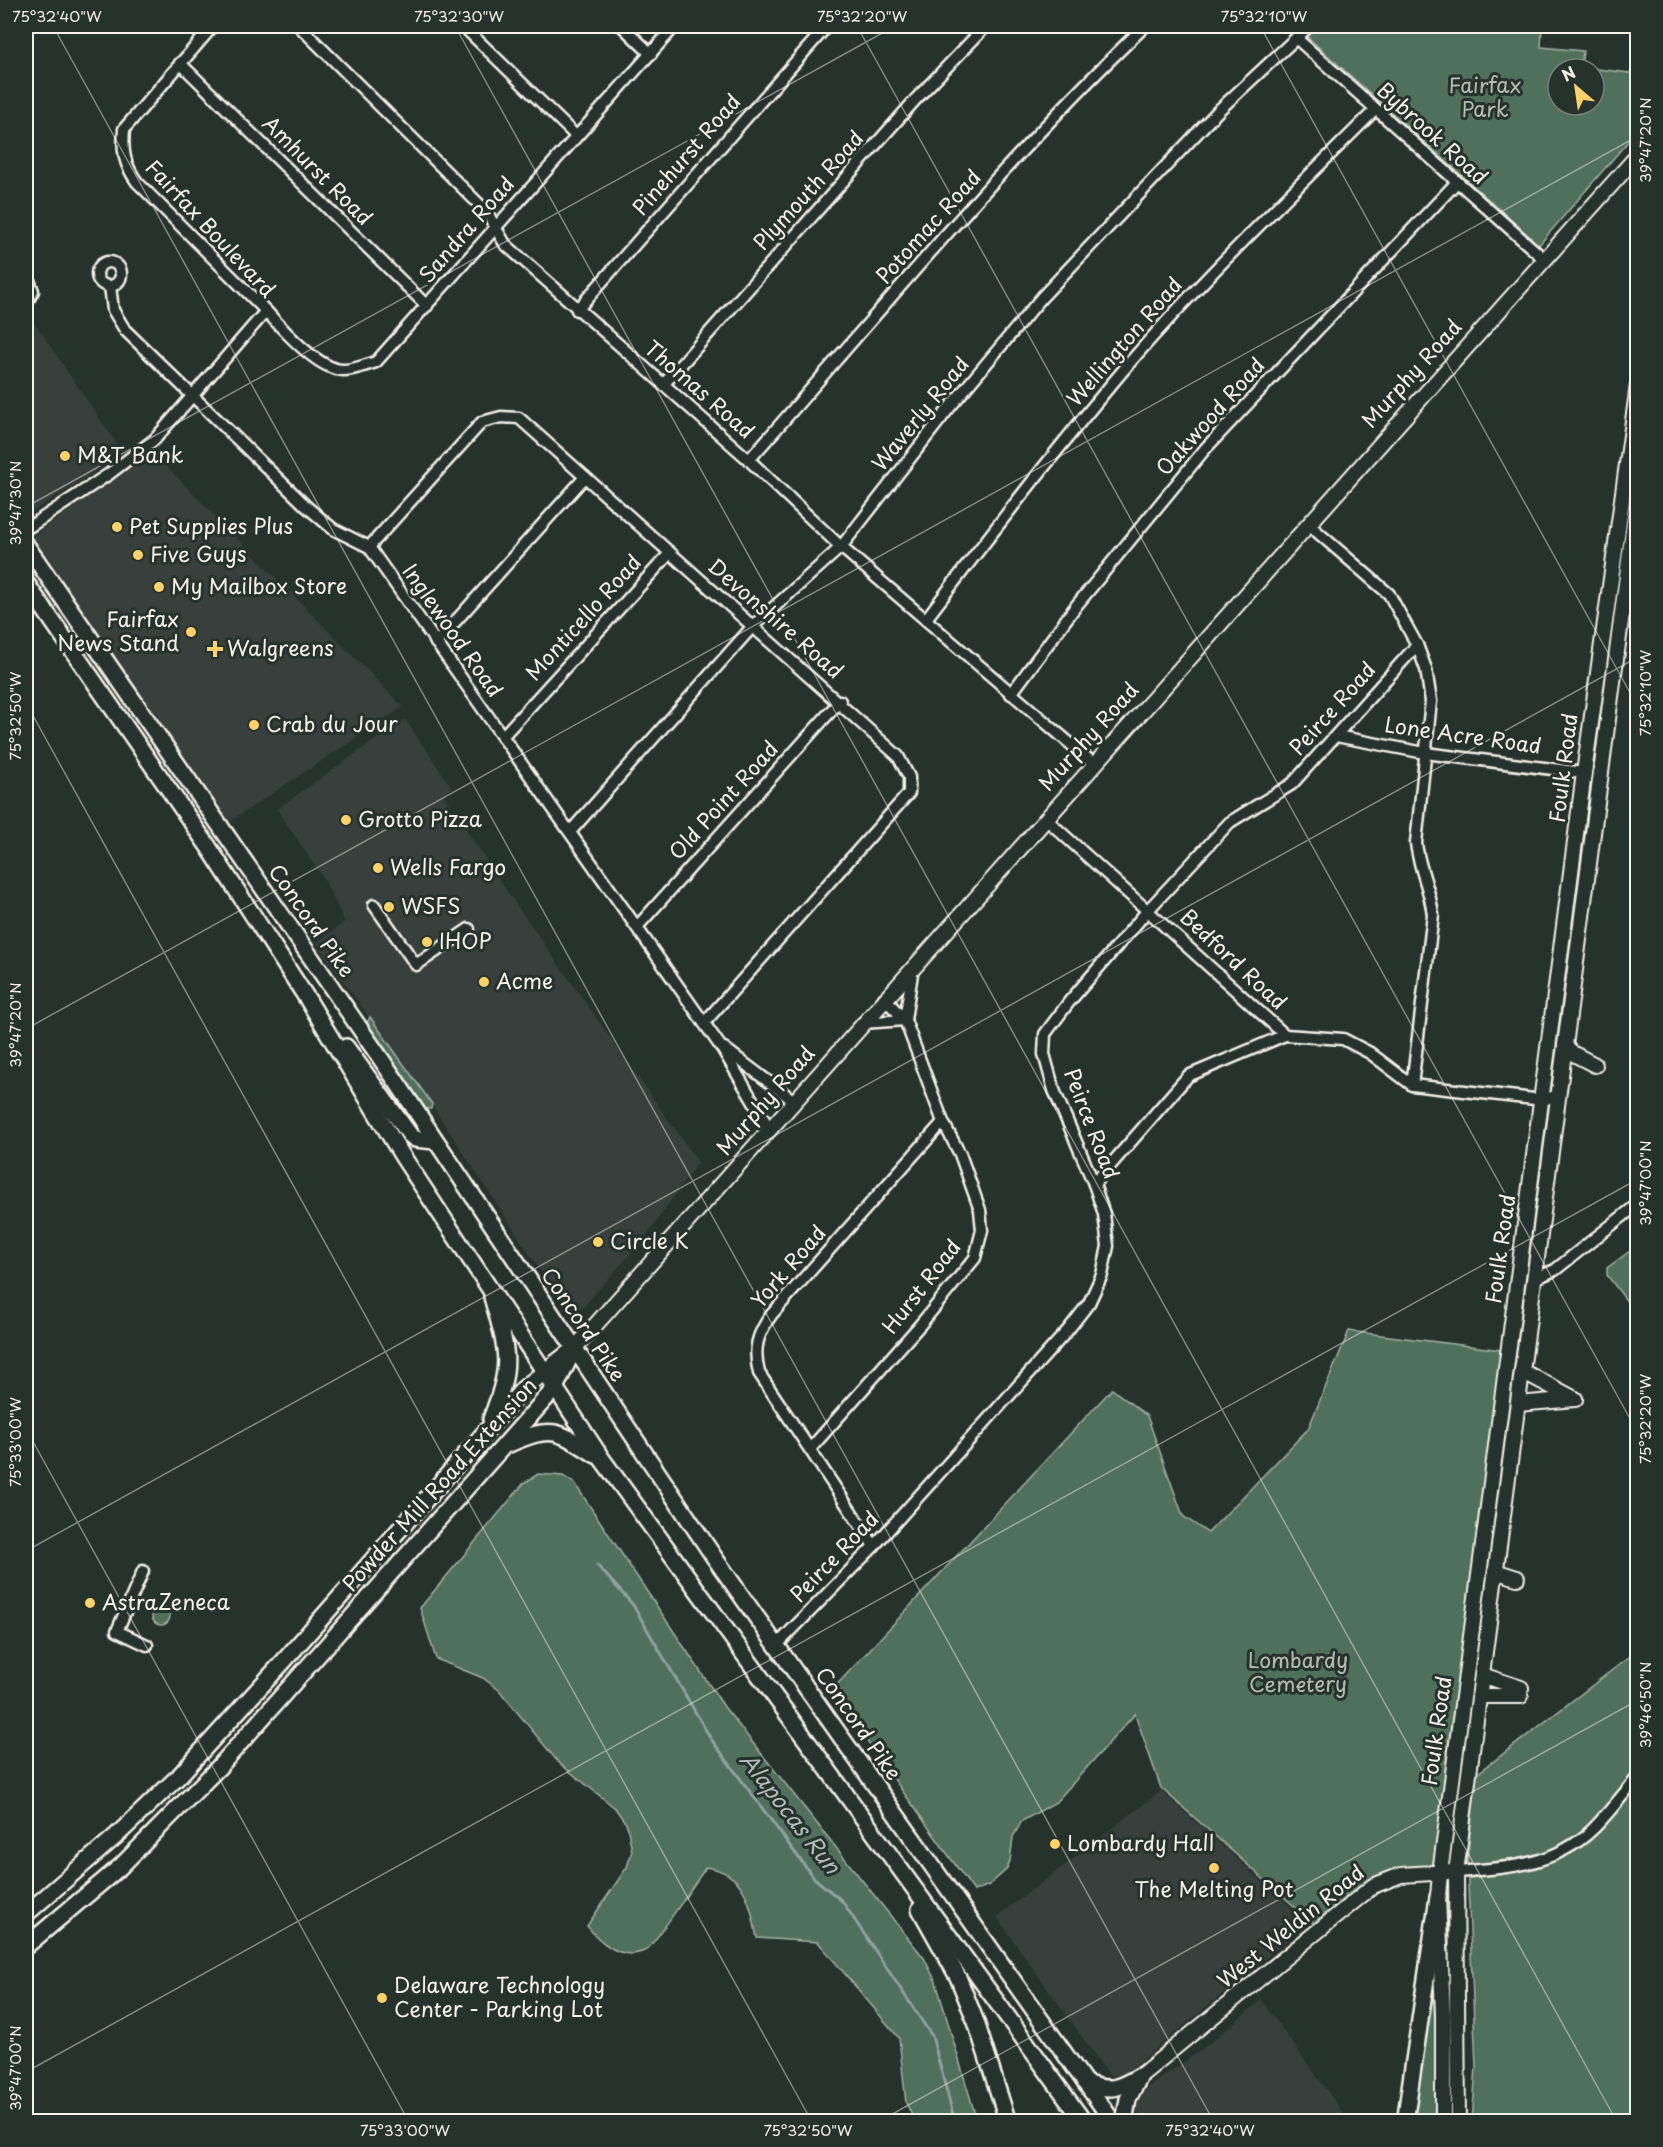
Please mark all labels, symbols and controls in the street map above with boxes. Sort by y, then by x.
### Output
text: 75°32'40"W [12,4,102,27]
text: 75°32'30"W [414,4,504,27]
text: 75°32'20"W [817,4,908,27]
text: 75°32'10"W [1221,4,1308,27]
north arrow [1546,57,1606,117]
text: N [1557,59,1580,87]
park label: Fairfax Park [1449,68,1521,124]
street label: Bybrook Road [1371,74,1496,191]
street label: Pinehurst Road [624,86,747,221]
text: 39°47'20"N [1633,97,1656,183]
street label: Amhurst Road [256,107,381,232]
street label: Plymouth Road [745,122,870,257]
street label: Fairfax Boulevard [139,151,284,304]
street label: Potomac Road [867,161,988,290]
street label: Sandra Road [410,168,521,289]
street label: Wellington Road [1058,269,1189,412]
street label: Murphy Road [1353,311,1468,434]
street label: Thomas Road [638,332,762,445]
street label: Waverly Road [863,349,976,477]
street label: Oakwood Road [1148,349,1272,482]
place label: M&T Bank [77,438,184,470]
marker: M&T Bank [58,449,72,463]
text: 39°47'30"N [3,461,26,545]
place label: Pet Supplies Plus [129,509,293,541]
marker: Pet Supplies Plus [110,520,124,534]
place label: Five Guys [150,537,247,569]
street label: Monticello Road [517,546,648,687]
marker: Five Guys [131,548,145,562]
street label: Devonshire Road [702,550,851,685]
street label: Inglewood Road [396,557,512,703]
place label: My Mailbox Store [171,569,347,601]
marker: My Mailbox Store [152,580,166,594]
place label: Fairfax News Stand [57,602,179,658]
marker: Fairfax News Stand [184,625,198,639]
place label: Walgreens [227,631,334,663]
marker: Walgreens [208,642,222,656]
text: 75°32'10"W [1633,649,1656,736]
street label: Peirce Road [1281,654,1382,762]
text: 75°32'50"W [3,671,26,760]
street label: Murphy Road [1030,674,1145,797]
place label: Crab du Jour [266,707,398,739]
street label: Lone Acre Road [1383,707,1544,761]
street label: Foulk Road [1539,711,1585,824]
marker: Crab du Jour [247,718,261,732]
street label: Old Point Road [660,733,785,866]
place label: Grotto Pizza [358,802,482,834]
marker: Grotto Pizza [339,813,353,827]
place label: Wells Fargo [390,850,506,882]
street label: Concord Pike [262,857,364,983]
marker: Wells Fargo [371,861,385,875]
place label: WSFS [401,889,460,921]
marker: WSFS [382,900,396,914]
street label: Bedford Road [1174,900,1295,1017]
place label: IHOP [439,924,492,956]
marker: IHOP [420,935,434,949]
place label: Acme [496,964,553,996]
marker: Acme [477,975,491,989]
text: 39°47'20"N [3,982,26,1068]
street label: Murphy Road [708,1038,821,1162]
street label: Peirce Road [1057,1063,1129,1183]
text: 39°47'00"N [1633,1140,1656,1226]
street label: Foulk Road [1476,1192,1523,1305]
street label: York Road [742,1217,833,1314]
place label: Circle K [610,1224,689,1256]
street label: Hurst Road [873,1232,968,1340]
marker: Circle K [591,1235,605,1249]
street label: Concord Pike [534,1260,635,1388]
street label: Powder Mill Road Extension [334,1370,543,1598]
text: 75°32'20"W [1633,1373,1656,1464]
text: 75°33'00"W [3,1396,26,1487]
street label: Peirce Road [782,1503,885,1609]
place label: AstraZeneca [102,1585,230,1617]
marker: AstraZeneca [83,1596,97,1610]
park label: Lombardy Cemetery [1248,1643,1348,1699]
street label: Concord Pike [809,1660,911,1786]
text: 39°46'50"N [1633,1662,1656,1748]
street label: Foulk Road [1412,1674,1459,1787]
water label: Alapocas Run [733,1744,850,1881]
place label: Lombardy Hall [1067,1826,1214,1858]
marker: Lombardy Hall [1048,1837,1062,1851]
street label: West Weldin Road [1209,1856,1370,1995]
marker: The Melting Pot [1207,1861,1221,1875]
place label: The Melting Pot [1134,1872,1294,1904]
place label: Delaware Technology Center - Parking Lot [394,1968,605,2024]
marker: Delaware Technology Center - Parking Lot [375,1991,389,2005]
text: 39°47'00"N [3,2025,26,2111]
text: 75°33'00"W [360,2118,451,2141]
text: 75°32'50"W [764,2118,853,2141]
text: 75°32'40"W [1165,2118,1255,2141]

